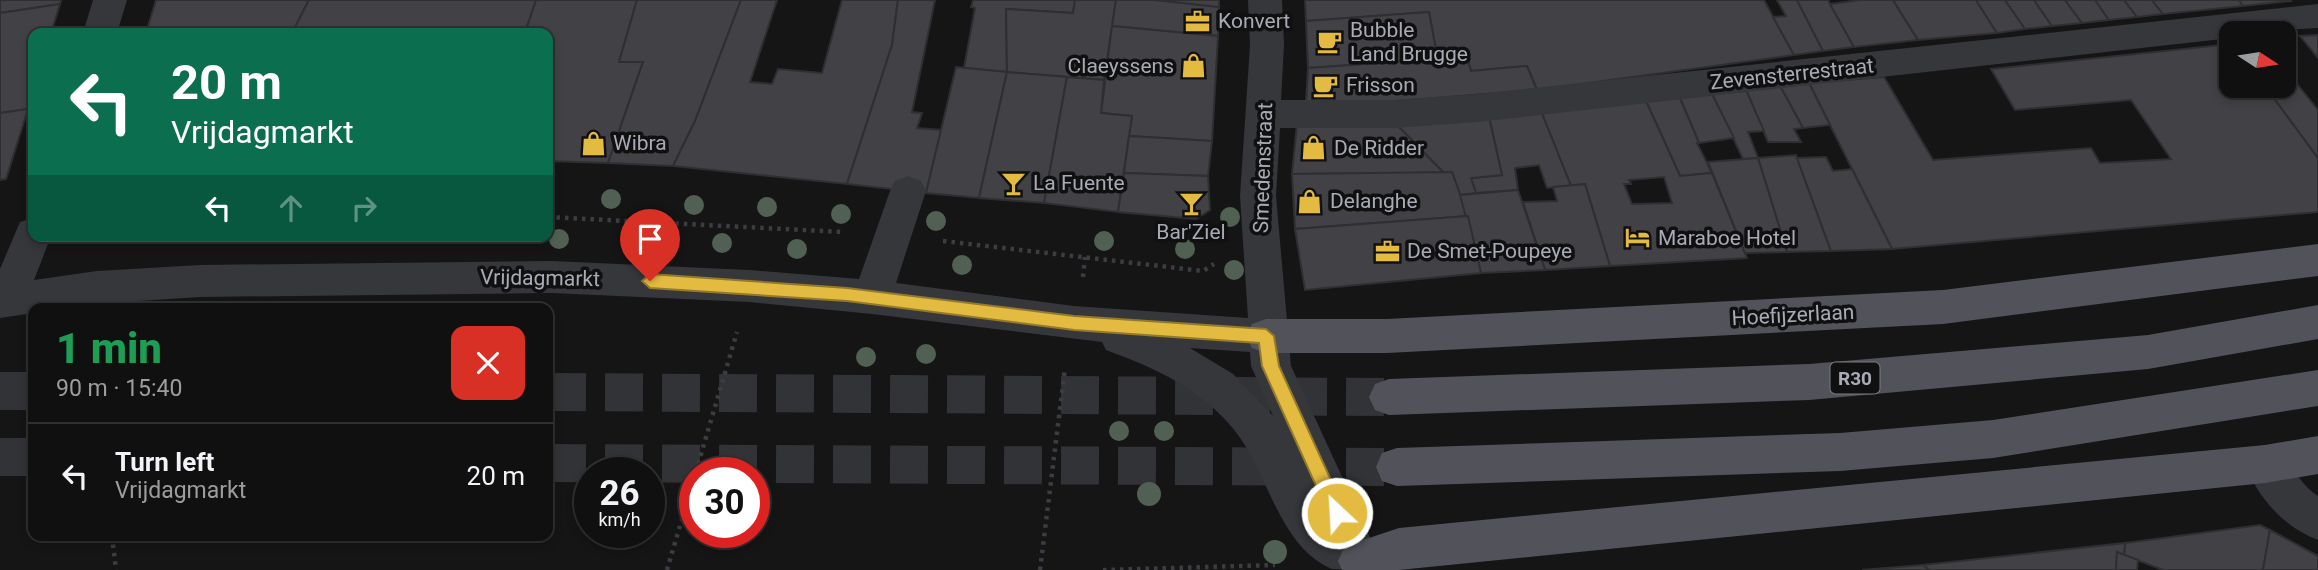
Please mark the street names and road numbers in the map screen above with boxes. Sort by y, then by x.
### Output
street label: Zevensterrestraat [1709,53,1875,95]
street label: Smedenstraat [1249,102,1277,234]
street label: Vrijdagmarkt [480,265,600,291]
street label: Hoefijzerlaan [1731,300,1855,330]
road number: R30 [1830,362,1880,394]

